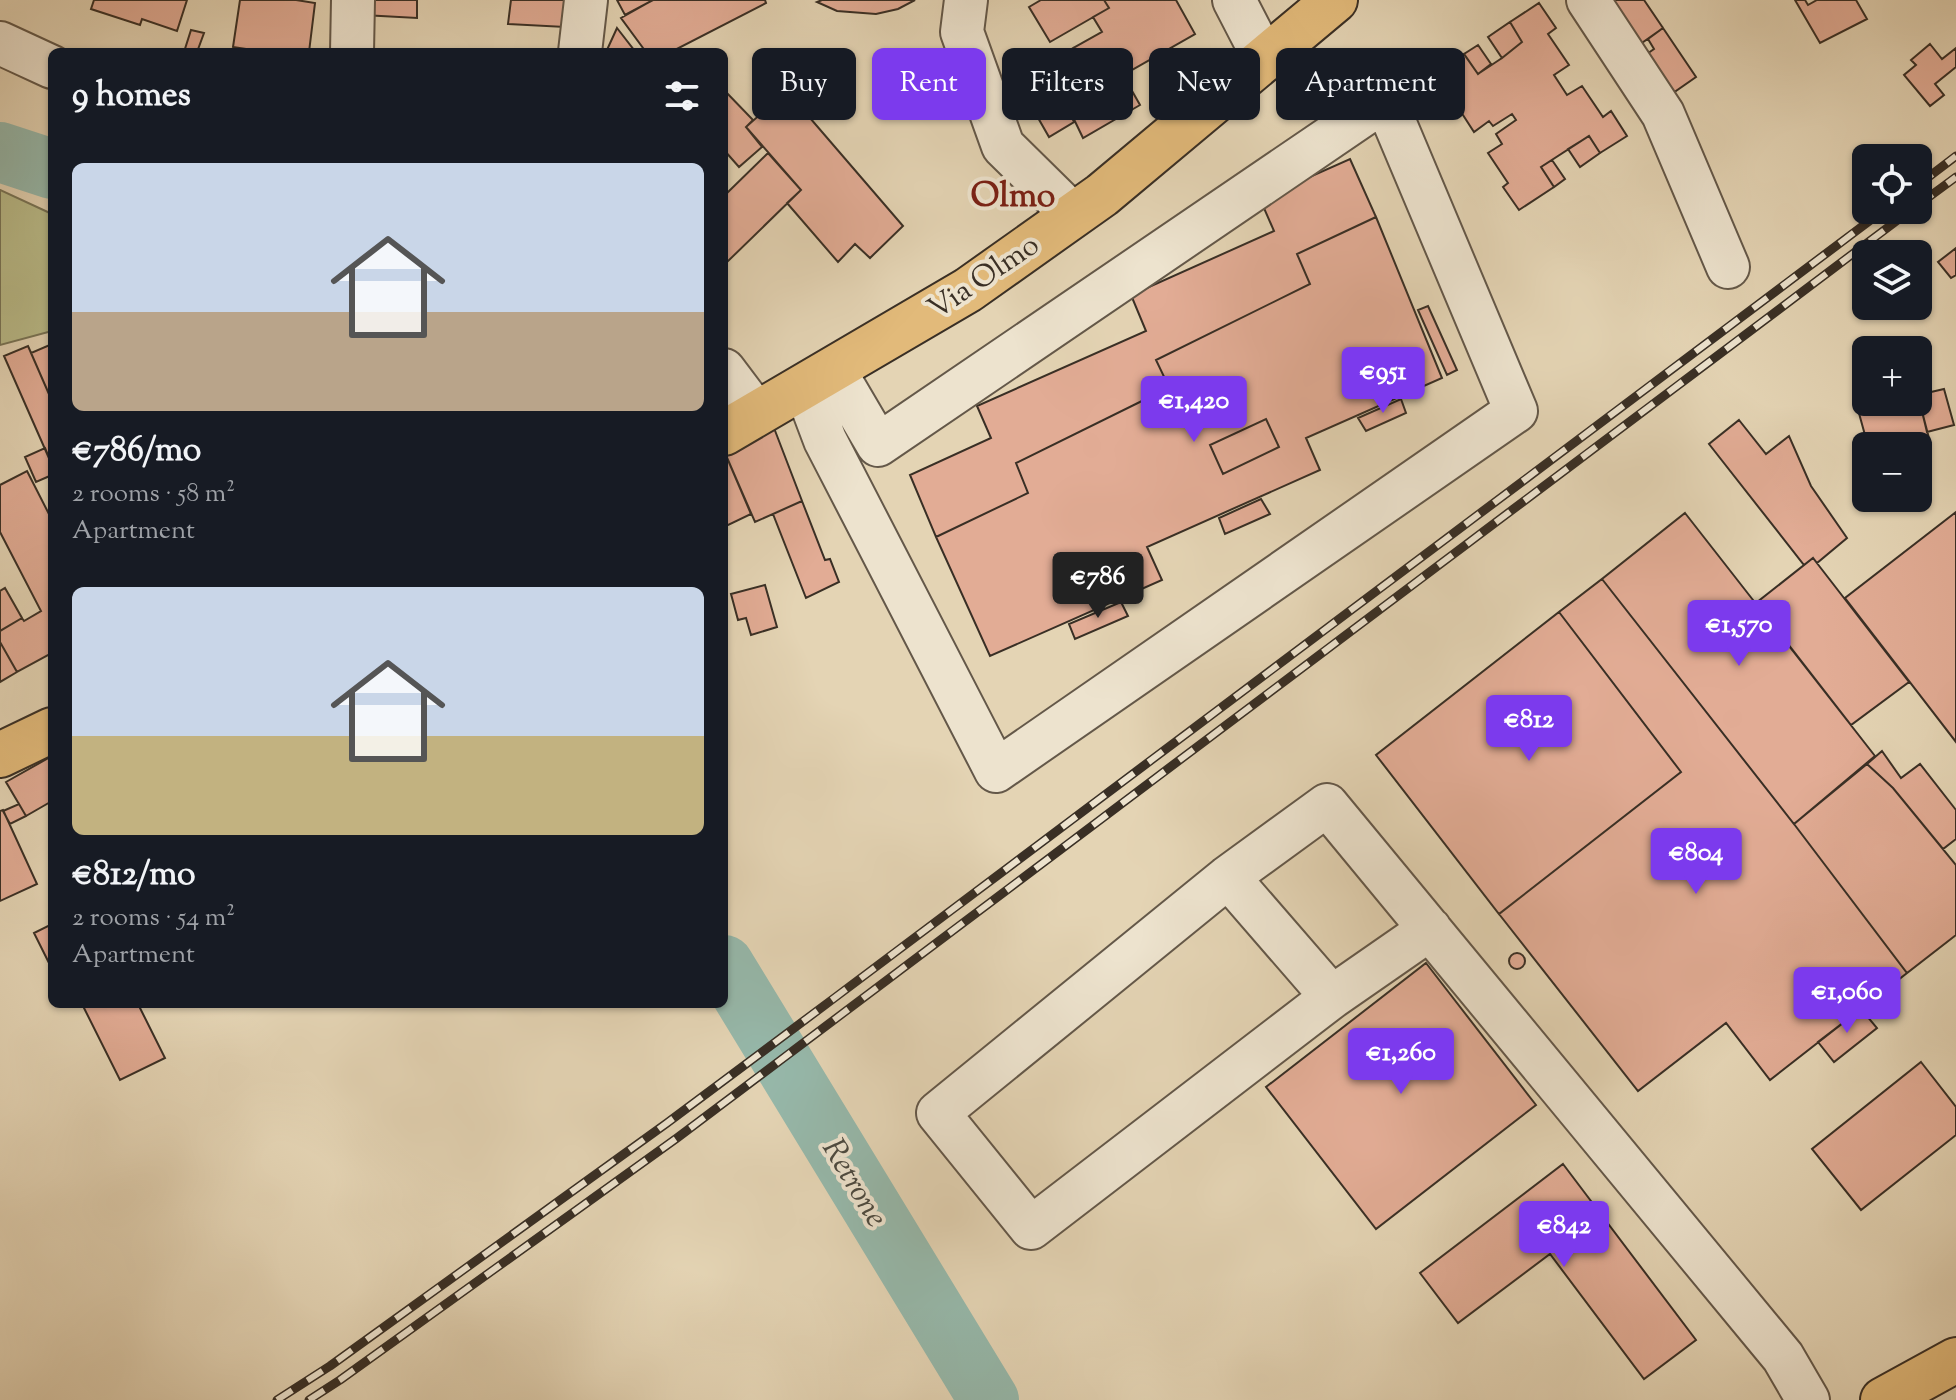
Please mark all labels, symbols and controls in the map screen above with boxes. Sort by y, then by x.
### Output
chip: Buy [752,48,856,120]
chip: Rent [872,48,986,120]
chip: Filters [1002,48,1133,120]
chip: New [1149,48,1260,120]
chip: Apartment [1276,48,1465,120]
text: 9 homes [72,72,191,121]
icon: filters [660,74,704,118]
map controls [1852,144,1932,512]
button: locate [1852,144,1932,224]
district label: Olmo [971,173,1055,222]
icon: home [316,215,460,359]
street label: Via Olmo [920,225,1049,331]
button: layers [1852,240,1932,320]
button: + [1852,336,1932,416]
pin: €951 [1336,347,1430,415]
text: €951 [1360,354,1406,391]
pin: €1,420 [1129,376,1259,444]
text: €1,420 [1159,383,1229,420]
text: €786/mo [72,427,201,476]
button: − [1852,432,1932,512]
text: 2 rooms · 58 m² [72,476,235,513]
text: Apartment [72,513,195,550]
pin: €786 [1051,552,1145,620]
text: €786 [1071,559,1125,596]
pin: €1,570 [1674,600,1804,668]
text: €1,570 [1706,607,1772,644]
icon: home [316,639,460,783]
pin: €812 [1482,695,1576,763]
text: €812 [1504,702,1554,739]
pin: €804 [1649,828,1743,896]
text: €804 [1669,835,1723,872]
text: €812/mo [72,851,196,900]
text: 2 rooms · 54 m² [72,900,235,937]
text: Apartment [72,937,195,974]
pin: €1,060 [1782,967,1912,1035]
text: €1,060 [1812,974,1882,1011]
pin: €1,260 [1336,1028,1466,1096]
text: €1,260 [1366,1035,1436,1072]
water label: Retrone [809,1131,898,1236]
pin: €842 [1517,1201,1611,1269]
text: €842 [1537,1208,1591,1245]

